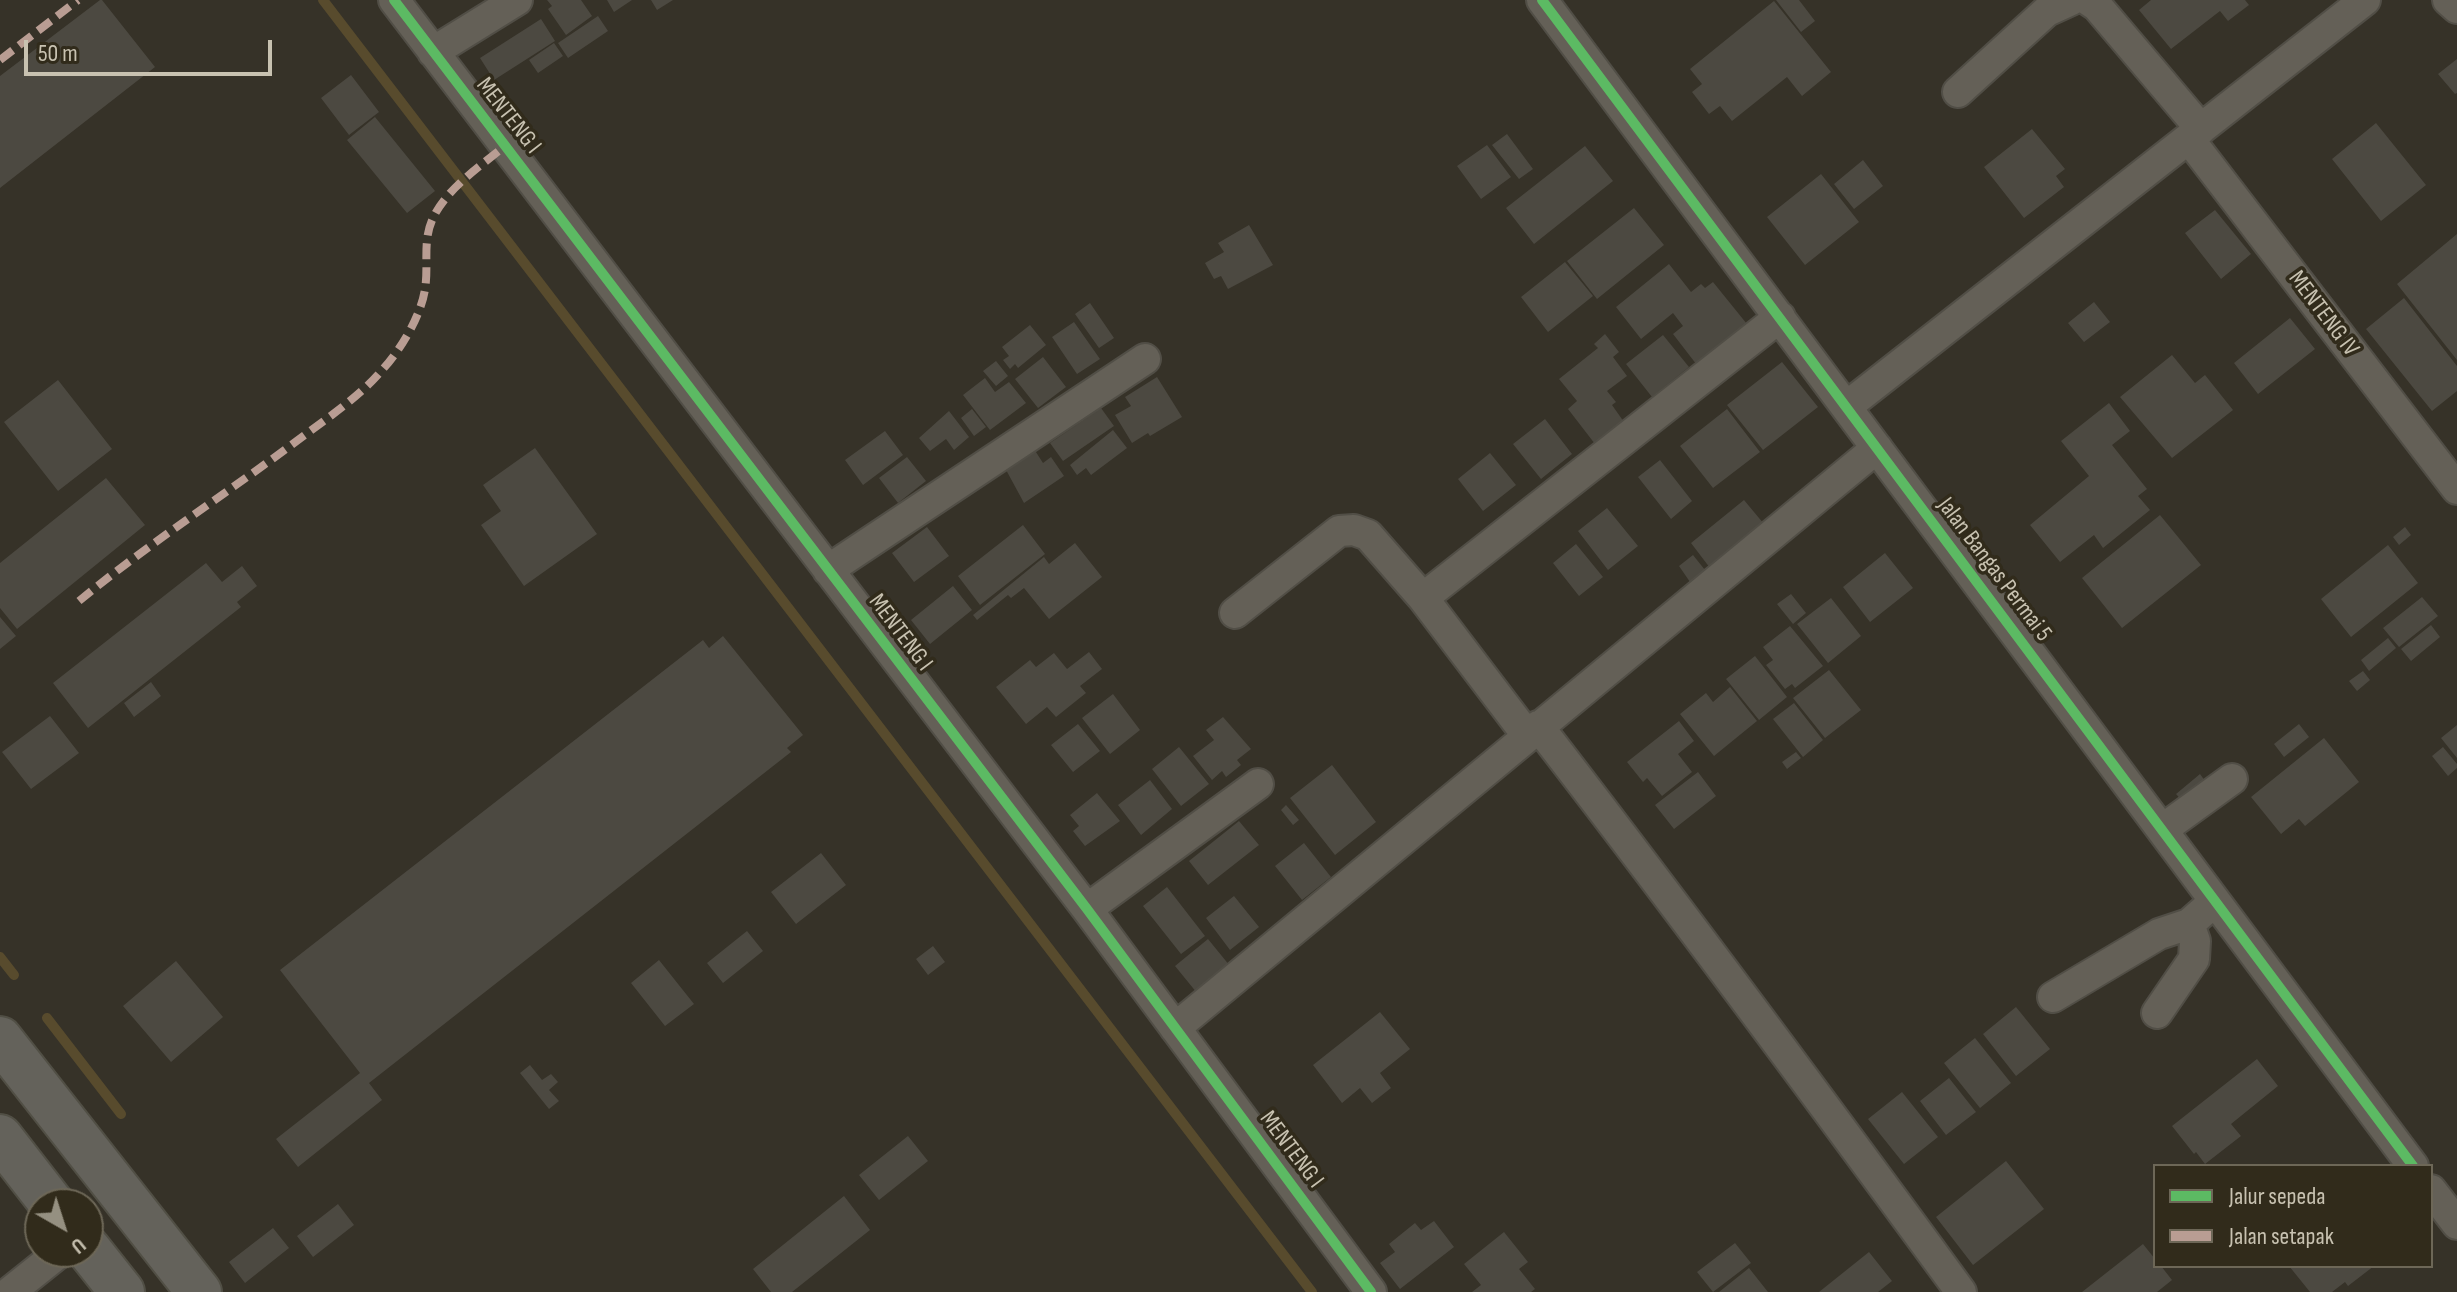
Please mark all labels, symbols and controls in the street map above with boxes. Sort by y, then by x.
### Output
scale bar [28,24,276,74]
text: 50 m [38,39,78,68]
street label: MENTENG I [469,72,547,160]
street label: MENTENG IV [2281,266,2365,362]
street label: Jalan Bangas Permai 5 [1931,493,2057,647]
street label: MENTENG I [862,589,938,677]
street label: MENTENG I [1253,1106,1329,1194]
legend [2153,1164,2433,1268]
text: Jalur sepeda [2229,1182,2325,1211]
north arrow [24,1188,104,1268]
text: Jalan setapak [2229,1222,2334,1251]
text: U [65,1231,91,1260]

